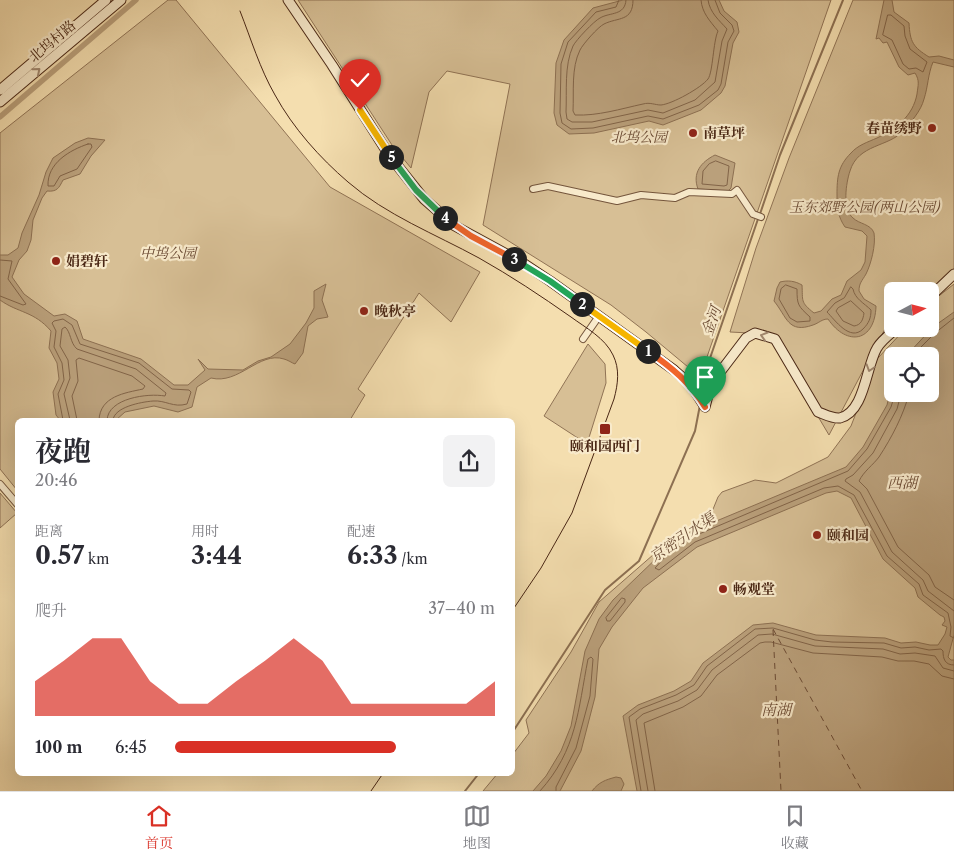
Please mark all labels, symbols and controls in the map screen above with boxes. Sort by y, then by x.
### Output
street label: 北坞村路 [25,16,79,66]
pin [339,59,381,110]
icon: check [346,66,374,94]
one-way arrow [32,68,41,77]
place label: 春苗绣野 [866,119,922,137]
marker: 春苗绣野 [926,122,938,134]
place label: 南草坪 [703,124,745,142]
marker: 南草坪 [687,127,699,139]
park label: 北坞公园 [611,128,669,146]
pin: 5 [378,144,404,170]
text: 5 [388,148,395,166]
park label: 玉东郊野公园(两山公园) [789,198,941,216]
pin: 4 [432,206,458,230]
text: 4 [441,209,450,227]
park label: 中坞公园 [140,244,198,262]
pin: 3 [502,246,526,272]
text: 3 [511,250,518,268]
place label: 娟碧轩 [66,252,108,270]
marker: 娟碧轩 [50,255,62,267]
north arrow [884,282,939,338]
map controls [884,282,939,402]
pin: 2 [570,292,594,316]
text: 2 [578,295,587,313]
water label: 金河 [697,301,726,338]
place label: 晚秋亭 [374,302,416,320]
marker: 晚秋亭 [358,305,370,317]
one-way arrow [760,331,769,341]
pin: 1 [636,338,660,364]
text: 1 [645,342,652,360]
button: locate [884,347,939,402]
pin [684,356,726,407]
icon: arrive [691,363,719,391]
one-way arrow [866,363,876,372]
marker: 颐和园西门 [598,422,612,436]
text: 夜跑 [35,434,91,468]
button: share [443,435,495,487]
place label: 颐和园西门 [570,437,640,455]
text: 20:46 [35,470,77,490]
water label: 西湖 [887,473,920,492]
water label: 京密引水渠 [646,507,720,566]
text: 距离 [35,522,63,540]
text: 用时 [191,522,219,540]
text: 配速 [347,522,375,540]
place label: 颐和园 [827,526,869,544]
marker: 颐和园 [811,529,823,541]
text: 0.57 [35,540,84,571]
text: 3:44 [191,540,242,571]
text: 6:33 [347,540,398,571]
text: km [84,550,109,568]
text: /km [398,550,428,568]
place label: 畅观堂 [733,580,775,598]
marker: 畅观堂 [717,583,729,595]
text: 37–40 m [428,598,495,618]
text: 爬升 [35,600,67,620]
water label: 南湖 [761,700,794,719]
text: 100 m [35,737,82,757]
text: 6:45 [115,737,147,757]
tab: 首页 [145,802,173,852]
tab: 地图 [463,802,491,852]
tab: 收藏 [781,802,809,852]

